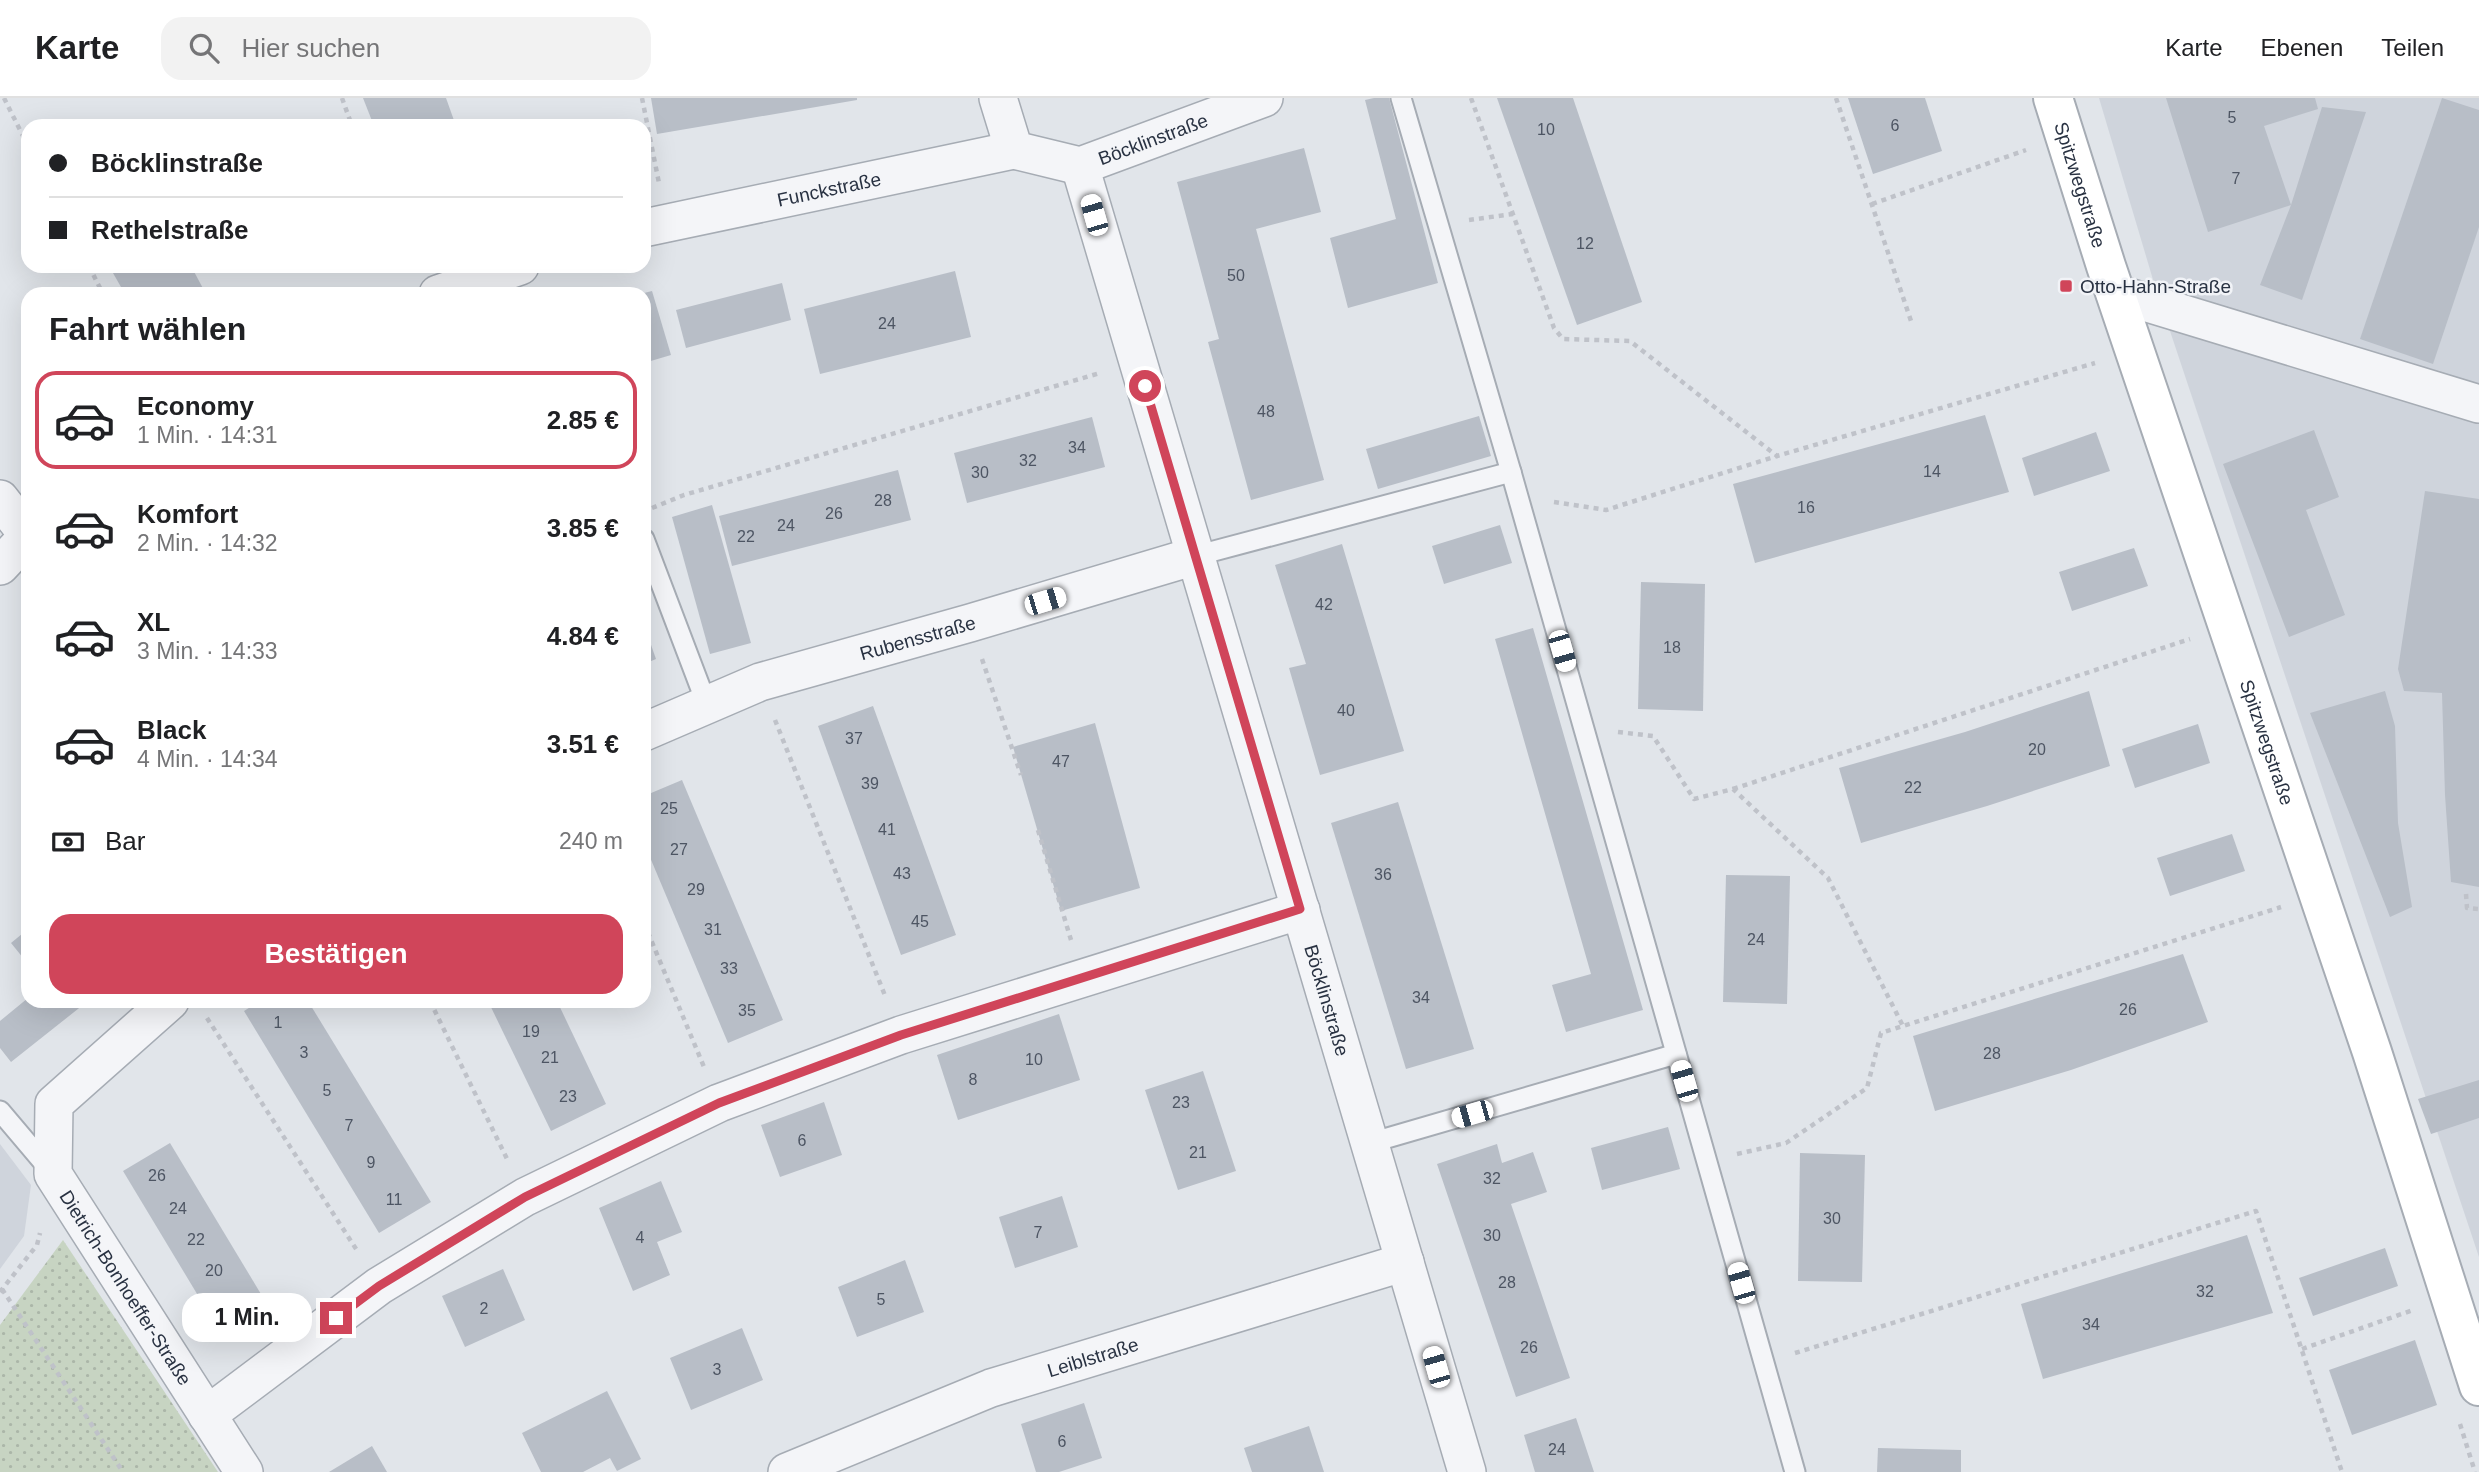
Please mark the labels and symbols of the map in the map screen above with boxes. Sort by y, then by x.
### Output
street label: Böcklinstraße [1095,109,1211,169]
house number: 5 [2228,109,2237,126]
house number: 6 [1891,117,1900,134]
street label: Spitzwegstraße [2051,119,2110,250]
house number: 10 [1537,121,1555,138]
street label: Funckstraße [775,168,883,210]
house number: 7 [2232,170,2241,187]
car [1079,192,1110,238]
house number: 12 [1576,235,1594,252]
house number: 50 [1227,267,1245,284]
place label: Otto-Hahn-Straße [2080,276,2231,297]
marker: Otto-Hahn-Straße [2058,278,2074,294]
house number: 24 [878,315,896,332]
route start [1129,370,1161,402]
house number: 48 [1257,403,1275,420]
house number: 34 [1068,439,1086,456]
house number: 32 [1019,452,1037,469]
house number: 14 [1923,463,1941,480]
house number: 30 [971,464,989,481]
house number: 28 [874,492,892,509]
house number: 16 [1797,499,1815,516]
house number: 26 [825,505,843,522]
house number: 24 [777,517,795,534]
house number: 22 [737,528,755,545]
car [1022,585,1069,617]
house number: 42 [1315,596,1333,613]
street label: Rubensstraße [857,611,978,664]
car [1547,628,1578,674]
house number: 18 [1663,639,1681,656]
street label: Spitzwegstraße [2236,677,2298,808]
house number: 40 [1337,702,1355,719]
house number: 37 [845,730,863,747]
house number: 20 [2028,741,2046,758]
house number: 47 [1052,753,1070,770]
house number: 39 [861,775,879,792]
house number: 22 [1904,779,1922,796]
house number: 25 [660,800,678,817]
house number: 41 [878,821,896,838]
house number: 27 [670,841,688,858]
house number: 43 [893,865,911,882]
house number: 36 [1374,866,1392,883]
house number: 29 [687,881,705,898]
house number: 45 [911,913,929,930]
house number: 31 [704,921,722,938]
house number: 24 [1747,931,1765,948]
street label: Böcklinstraße [1301,942,1354,1058]
house number: 33 [720,960,738,977]
house number: 34 [1412,989,1430,1006]
house number: 26 [2119,1001,2137,1018]
house number: 35 [738,1002,756,1019]
house number: 1 [274,1014,283,1031]
house number: 19 [522,1023,540,1040]
house number: 3 [300,1044,309,1061]
house number: 28 [1983,1045,2001,1062]
house number: 21 [541,1049,559,1066]
house number: 10 [1025,1051,1043,1068]
car [1669,1058,1700,1104]
house number: 8 [969,1071,978,1088]
house number: 5 [323,1082,332,1099]
house number: 23 [559,1088,577,1105]
house number: 23 [1172,1094,1190,1111]
car [1449,1098,1496,1130]
house number: 7 [345,1117,354,1134]
house number: 6 [798,1132,807,1149]
house number: 21 [1189,1144,1207,1161]
house number: 9 [367,1154,376,1171]
house number: 26 [148,1167,166,1184]
house number: 32 [1483,1170,1501,1187]
street label: Dietrich-Bonhoeffer-Straße [56,1186,196,1389]
house number: 11 [386,1191,402,1208]
house number: 24 [169,1200,187,1217]
house number: 30 [1823,1210,1841,1227]
house number: 7 [1034,1224,1043,1241]
house number: 30 [1483,1227,1501,1244]
house number: 4 [636,1229,645,1246]
house number: 22 [187,1231,205,1248]
car [1726,1260,1757,1306]
house number: 20 [205,1262,223,1279]
house number: 28 [1498,1274,1516,1291]
house number: 32 [2196,1283,2214,1300]
house number: 5 [877,1291,886,1308]
callout: 1 Min. [182,1294,312,1342]
house number: 2 [480,1300,489,1317]
route end [320,1302,352,1334]
house number: 34 [2082,1316,2100,1333]
street label: Leiblstraße [1045,1333,1141,1381]
house number: 26 [1520,1339,1538,1356]
car [1421,1344,1452,1390]
house number: 3 [713,1361,722,1378]
house number: 6 [1058,1433,1067,1450]
house number: 24 [1548,1441,1566,1458]

